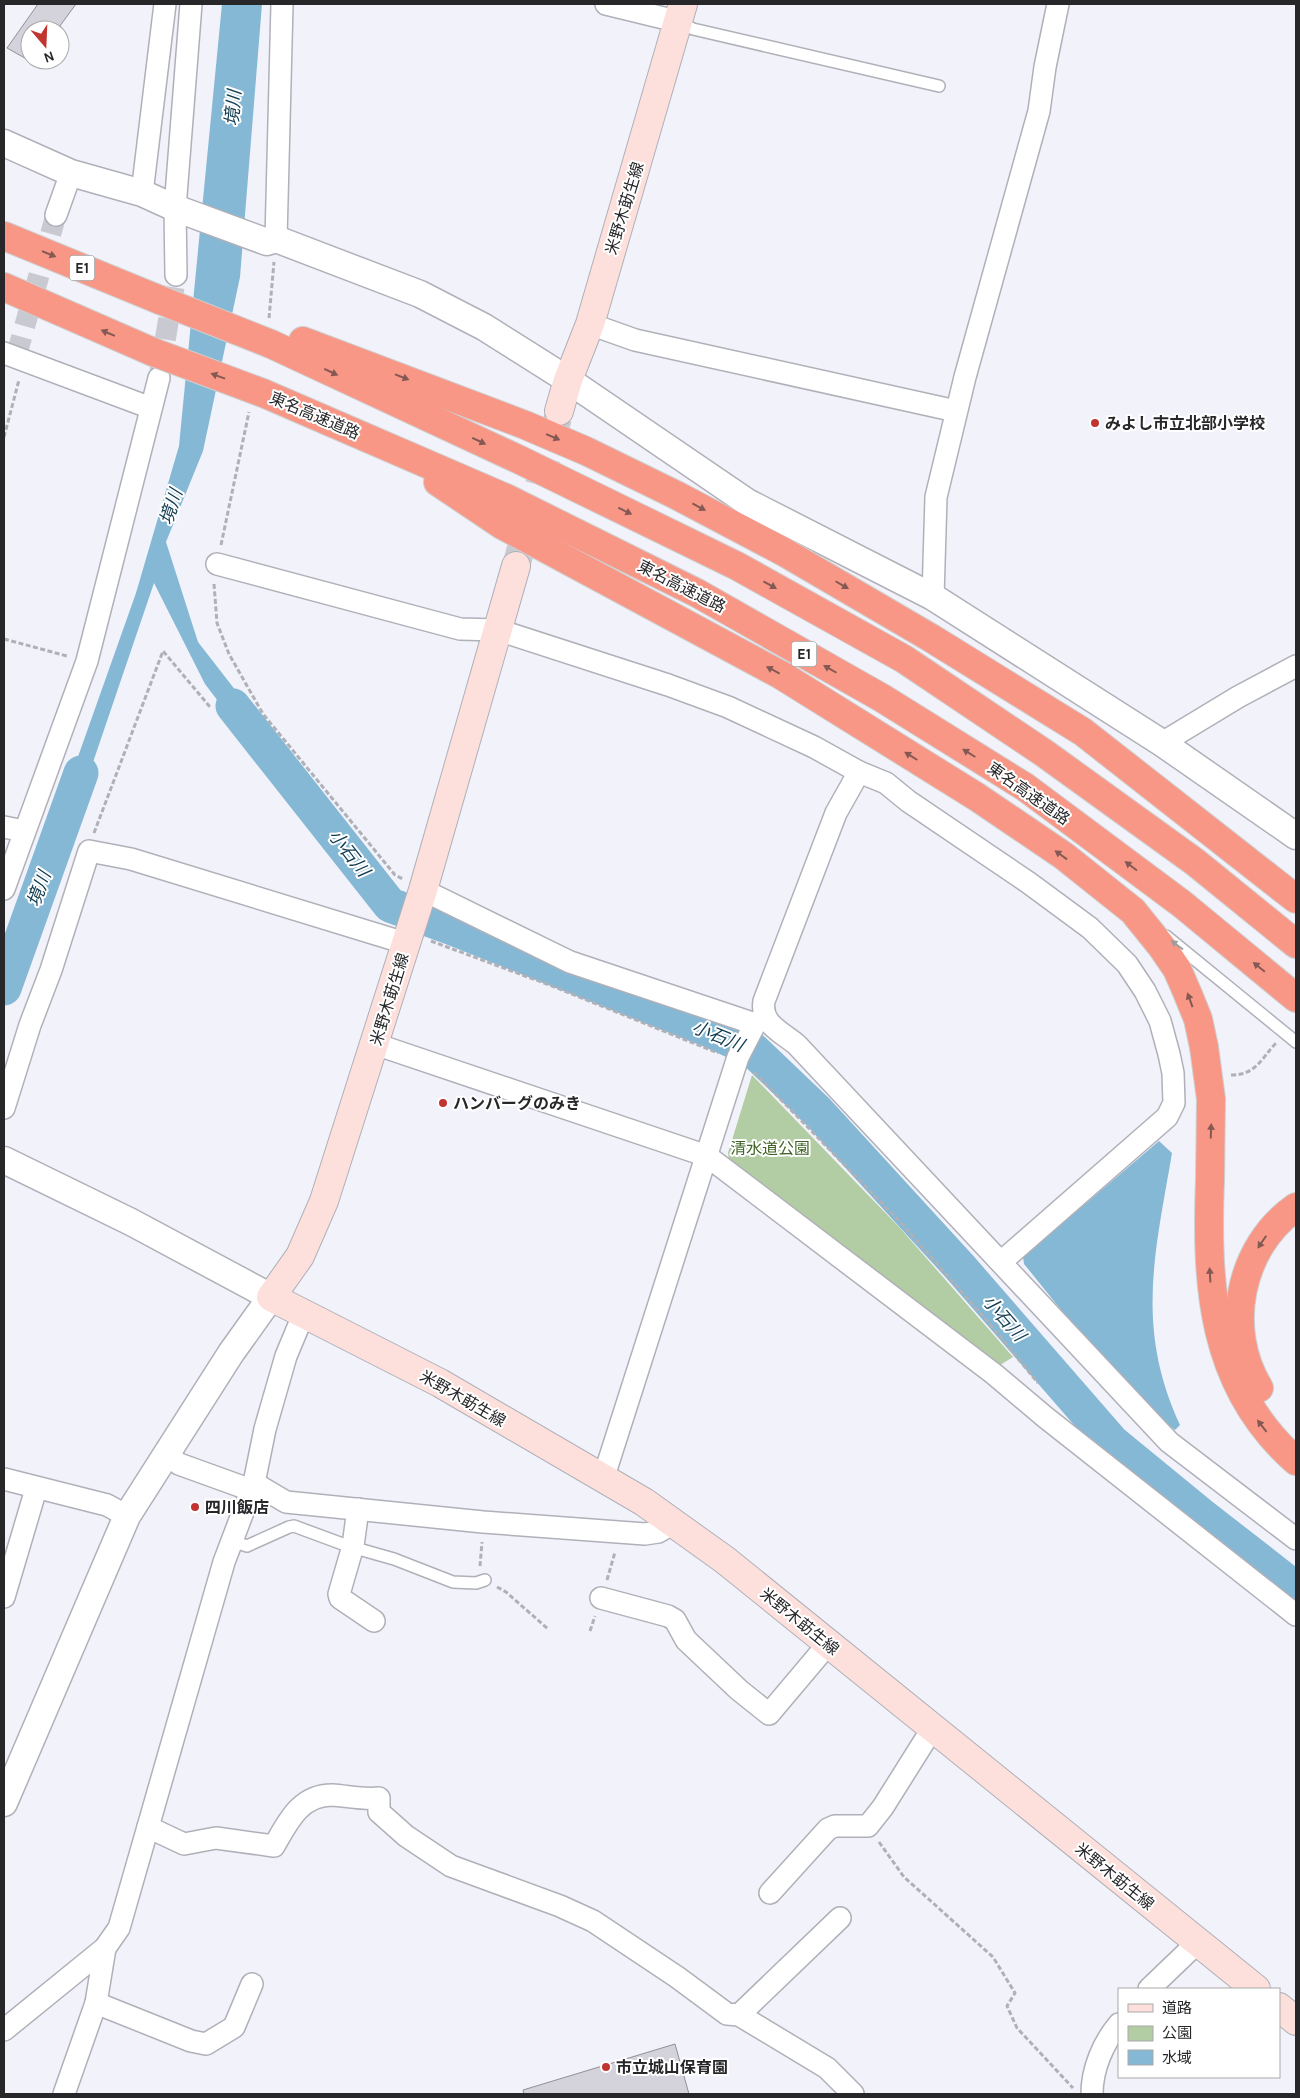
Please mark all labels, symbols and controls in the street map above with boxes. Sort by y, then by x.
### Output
north arrow [20,20,70,70]
text: N [42,47,57,66]
water label: 境川 [220,87,246,127]
street label: 米野木莇生線 [601,159,648,257]
one-way arrow [42,251,56,259]
road number: E1 [70,256,94,280]
one-way arrow [101,328,115,336]
one-way arrow [324,368,339,376]
one-way arrow [210,372,225,379]
one-way arrow [394,374,409,381]
street label: 東名高速道路 [267,388,363,443]
place label: みよし市立北部小学校 [1105,414,1265,433]
marker: みよし市立北部小学校 [1089,417,1101,429]
one-way arrow [546,434,560,442]
one-way arrow [472,437,486,445]
water label: 境川 [155,485,188,528]
one-way arrow [692,503,706,511]
one-way arrow [618,507,632,515]
street label: 東名高速道路 [635,556,729,617]
one-way arrow [763,580,777,589]
one-way arrow [835,581,848,590]
road number: E1 [792,642,816,666]
one-way arrow [824,664,837,673]
one-way arrow [766,666,780,674]
one-way arrow [963,748,976,757]
one-way arrow [905,751,918,761]
street label: 東名高速道路 [984,758,1073,829]
water label: 小石川 [324,825,376,883]
one-way arrow [1055,850,1068,860]
one-way arrow [1124,861,1138,871]
water label: 境川 [23,866,56,910]
one-way arrow [1171,939,1184,950]
street label: 米野木莇生線 [366,950,413,1048]
one-way arrow [1252,961,1265,972]
one-way arrow [1186,992,1194,1007]
water label: 小石川 [689,1016,749,1057]
place label: ハンバーグのみき [453,1094,581,1113]
marker: ハンバーグのみき [437,1097,449,1109]
one-way arrow [1207,1123,1215,1139]
park label: 清水道公園 [730,1139,810,1158]
one-way arrow [1257,1235,1267,1249]
one-way arrow [1205,1267,1213,1283]
water label: 小石川 [978,1290,1031,1347]
street label: 米野木莇生線 [416,1366,509,1431]
one-way arrow [1257,1420,1268,1433]
place label: 四川飯店 [205,1498,269,1517]
marker: 四川飯店 [189,1501,201,1513]
street label: 米野木莇生線 [756,1584,843,1659]
street label: 米野木莇生線 [1071,1839,1158,1914]
legend [1118,1988,1280,2078]
text: 道路 [1162,1999,1192,2017]
text: 公園 [1162,2024,1192,2042]
text: 水域 [1162,2049,1192,2067]
place label: 市立城山保育園 [616,2058,728,2077]
marker: 市立城山保育園 [600,2061,612,2073]

